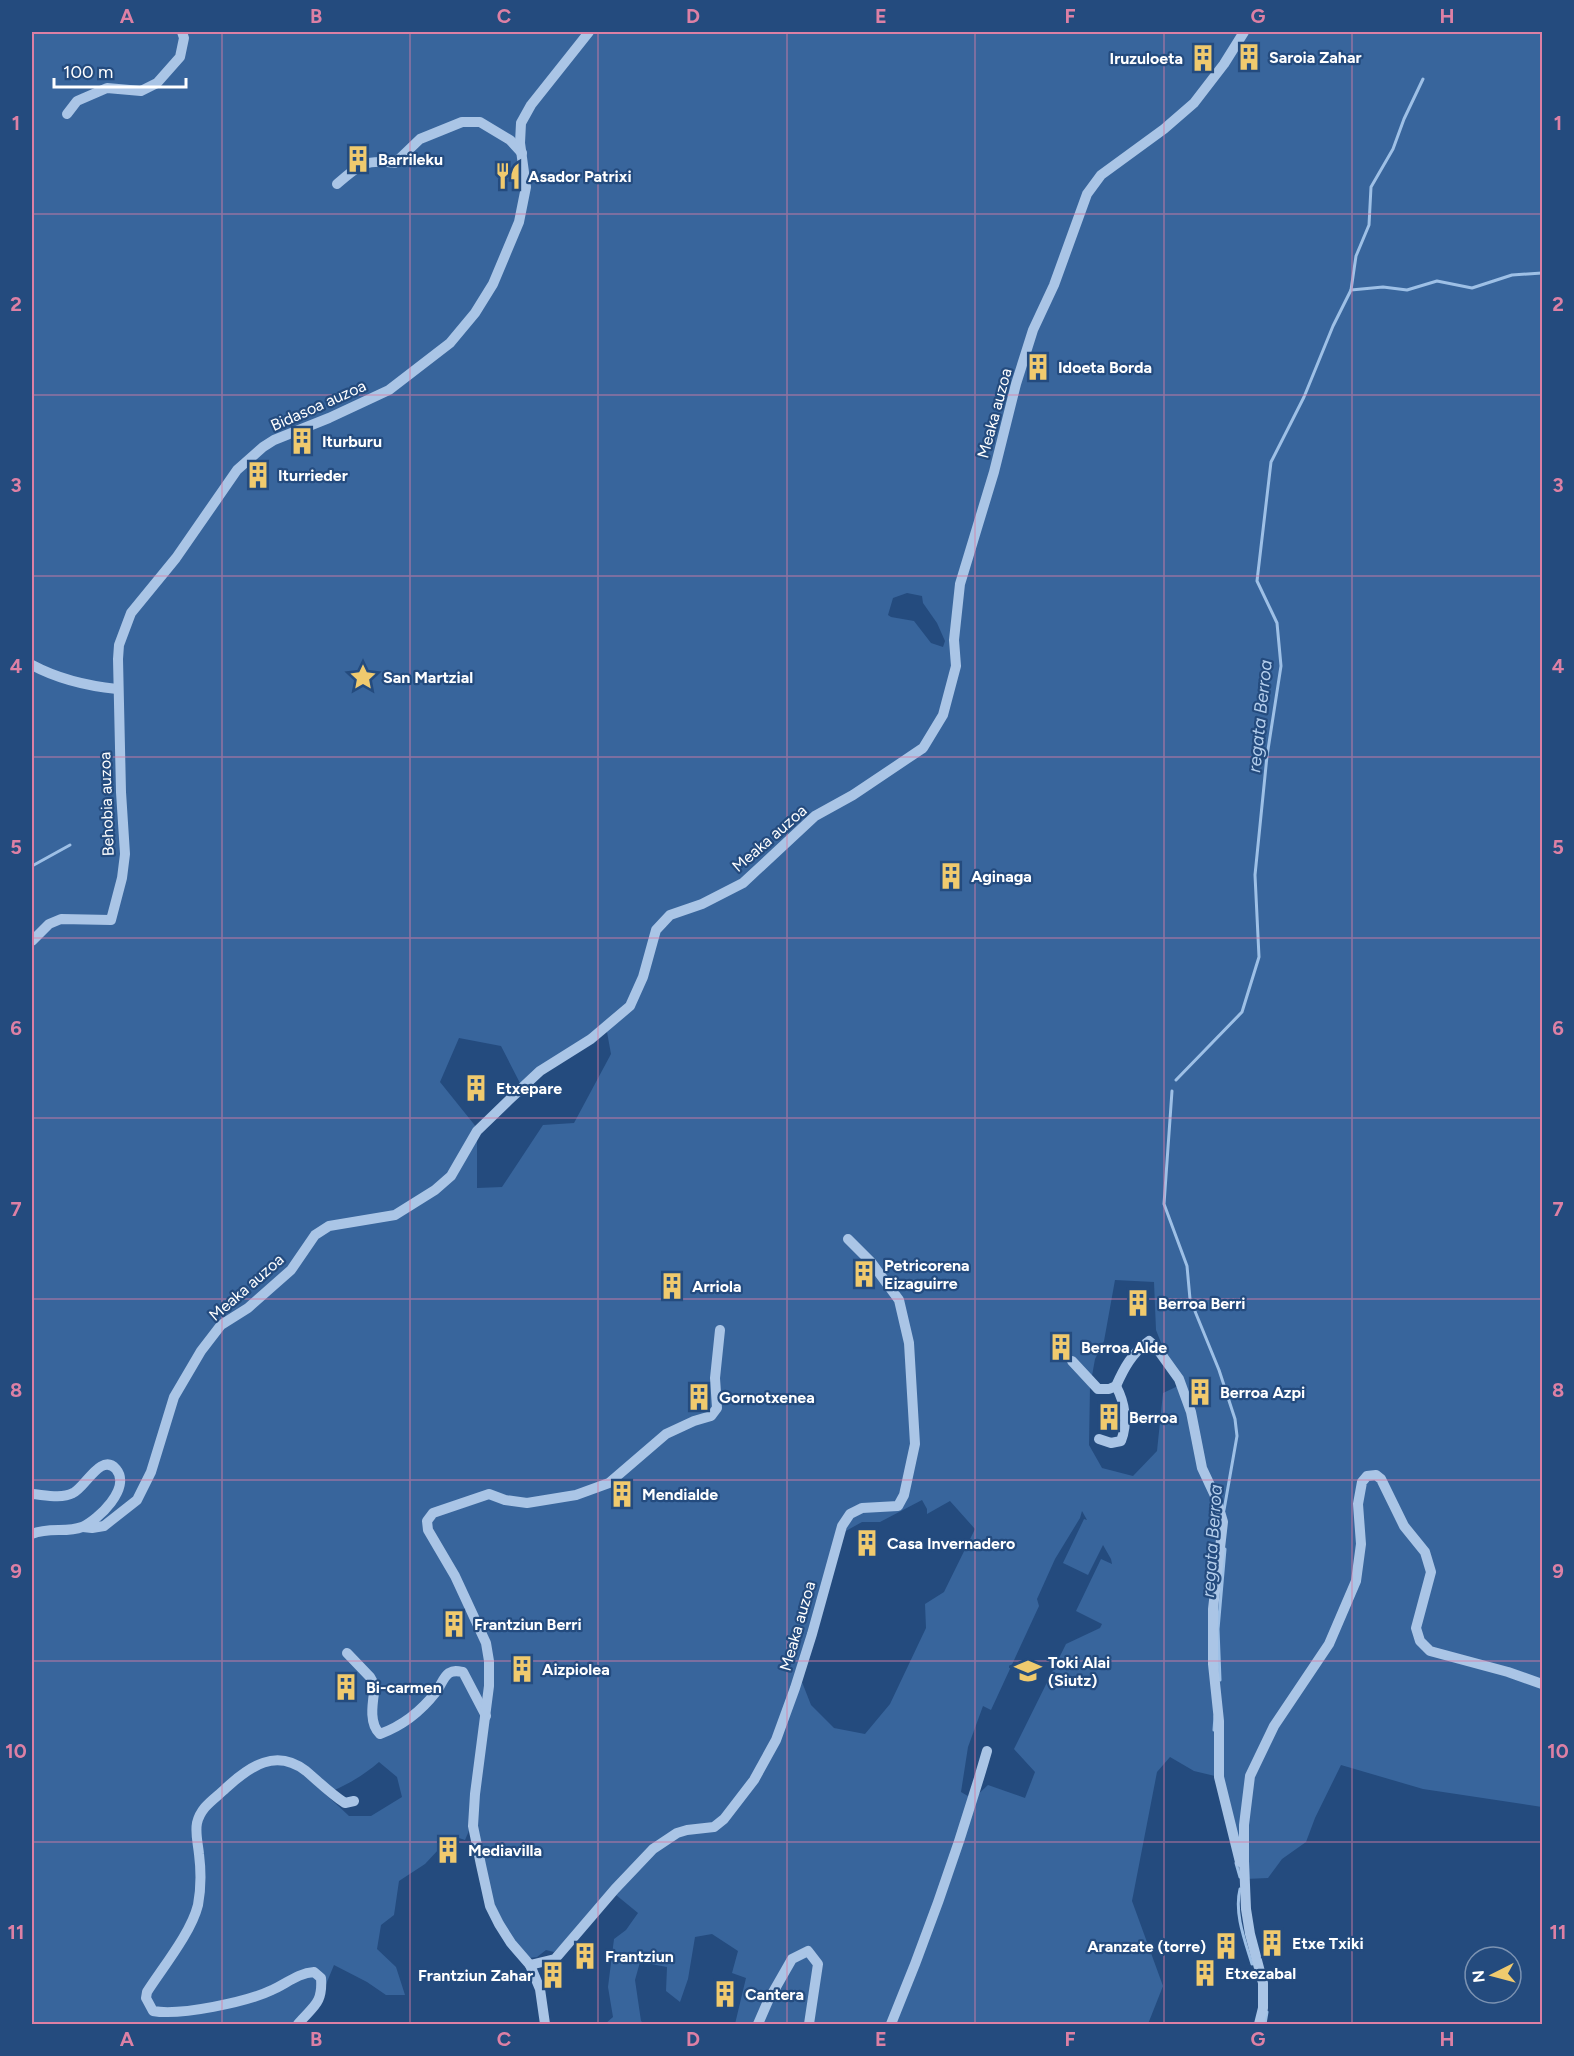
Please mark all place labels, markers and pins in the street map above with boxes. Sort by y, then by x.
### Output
building icon: Saroia Zahar [1234,42,1264,72]
building icon: Iruzuloeta [1188,43,1218,73]
place label: Saroia Zahar [1269,48,1361,67]
place label: Iruzuloeta [1110,49,1183,68]
building icon: Barrileku [343,144,373,174]
place label: Barrileku [378,150,443,169]
restaurant icon: Asador Patrixi [493,161,523,191]
place label: Asador Patrixi [528,167,632,186]
building icon: Idoeta Borda [1023,352,1053,382]
place label: Idoeta Borda [1058,358,1152,377]
building icon: Iturburu [287,426,317,456]
place label: Iturburu [322,432,382,451]
building icon: Iturrieder [243,460,273,490]
place label: Iturrieder [278,466,348,485]
place icon: San Martzial [348,662,378,692]
place label: San Martzial [383,668,473,687]
building icon: Aginaga [936,861,966,891]
place label: Aginaga [971,867,1032,886]
building icon: Etxepare [461,1073,491,1103]
place label: Etxepare [496,1079,562,1098]
place label: Petricorena Eizaguirre [884,1256,970,1293]
building icon: Petricorena Eizaguirre [849,1259,879,1289]
building icon: Arriola [657,1271,687,1301]
place label: Arriola [692,1277,742,1296]
building icon: Berroa Berri [1123,1288,1153,1318]
place label: Berroa Berri [1158,1294,1245,1313]
building icon: Berroa Alde [1046,1332,1076,1362]
place label: Berroa Alde [1081,1338,1167,1357]
building icon: Berroa Azpi [1185,1377,1215,1407]
building icon: Gornotxenea [684,1382,714,1412]
place label: Berroa Azpi [1220,1383,1305,1402]
place label: Gornotxenea [719,1388,815,1407]
building icon: Berroa [1094,1402,1124,1432]
place label: Berroa [1129,1408,1178,1427]
building icon: Mendialde [607,1479,637,1509]
place label: Mendialde [642,1485,718,1504]
building icon: Casa Invernadero [852,1528,882,1558]
place label: Casa Invernadero [887,1534,1015,1553]
building icon: Frantziun Berri [439,1609,469,1639]
place label: Frantziun Berri [474,1615,582,1634]
place label: Toki Alai (Siutz) [1048,1653,1110,1690]
building icon: Aizpiolea [507,1654,537,1684]
school or university icon: Toki Alai (Siutz) [1013,1656,1043,1686]
place label: Aizpiolea [542,1660,610,1679]
building icon: Bi-carmen [331,1672,361,1702]
place label: Bi-carmen [366,1678,442,1697]
building icon: Mediavilla [433,1835,463,1865]
place label: Mediavilla [468,1841,542,1860]
building icon: Etxe Txiki [1257,1928,1287,1958]
building icon: Aranzate (torre) [1211,1931,1241,1961]
place label: Etxe Txiki [1292,1934,1364,1953]
place label: Aranzate (torre) [1087,1937,1206,1956]
building icon: Frantziun [570,1941,600,1971]
place label: Frantziun [605,1947,674,1966]
building icon: Etxezabal [1190,1958,1220,1988]
building icon: Frantziun Zahar [538,1960,568,1990]
place label: Etxezabal [1225,1964,1296,1983]
place label: Frantziun Zahar [418,1966,533,1985]
building icon: Cantera [710,1979,740,2009]
place label: Cantera [745,1985,804,2004]

